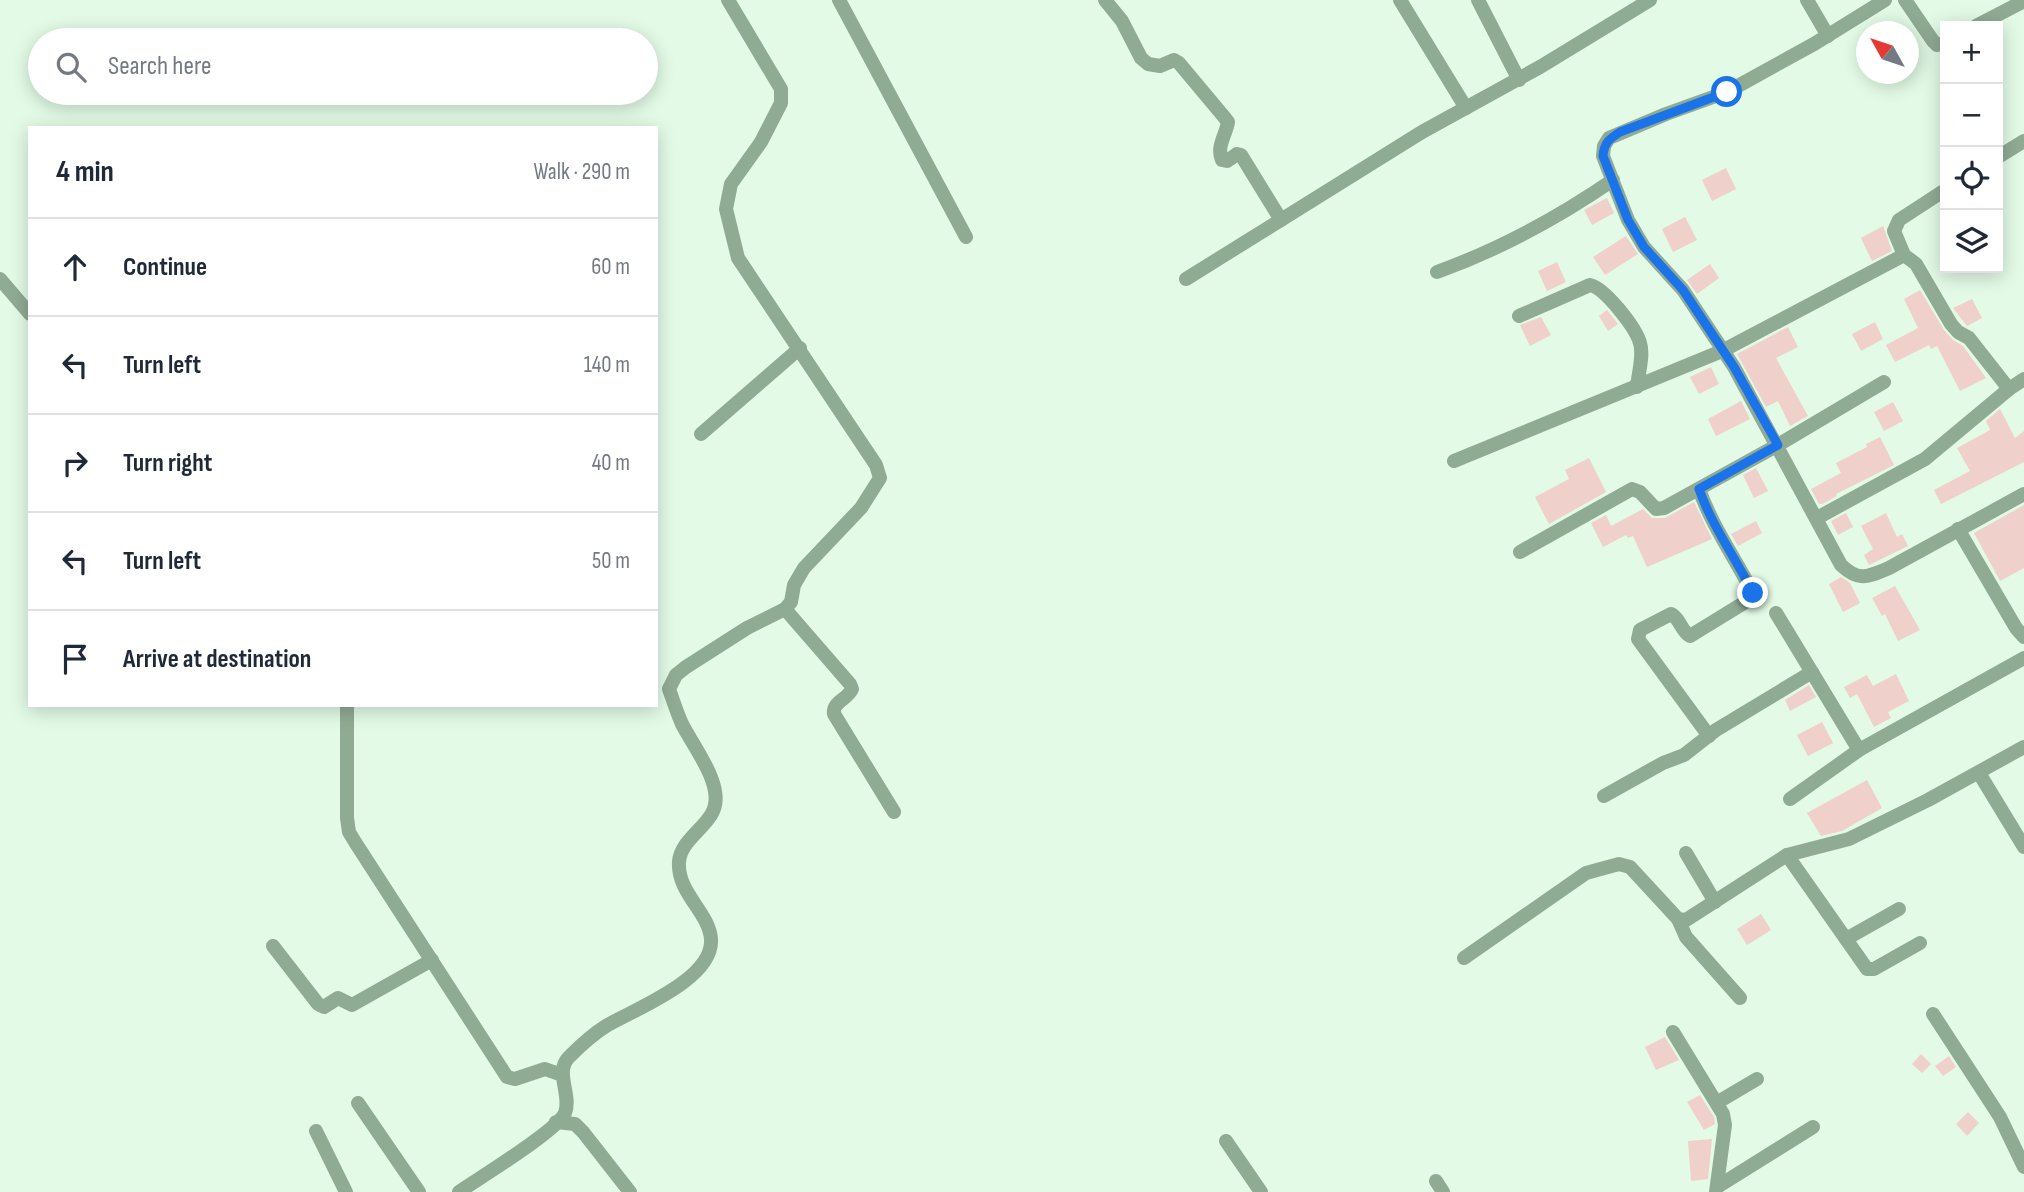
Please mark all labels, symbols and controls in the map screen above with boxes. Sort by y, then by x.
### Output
north arrow [1856,21,1919,84]
map controls [1940,21,2003,273]
button: + [1940,21,2003,84]
search box [28,28,658,105]
icon: search [52,48,90,86]
text: Search here [108,51,211,82]
route start [1711,76,1742,107]
button: − [1940,84,2003,147]
button: locate [1940,147,2003,210]
text: 4 min [56,154,114,190]
text: Walk · 290 m [533,158,630,186]
button: layers [1940,210,2003,273]
icon: ahead [56,248,94,286]
text: Continue [123,252,207,283]
text: 60 m [591,253,630,281]
icon: left [56,346,94,384]
text: Turn left [123,350,201,381]
text: 140 m [584,351,630,379]
icon: right [56,444,94,482]
text: Turn right [123,448,212,479]
text: 40 m [592,449,630,477]
icon: left [56,542,94,580]
text: Turn left [123,546,201,577]
text: 50 m [592,547,630,575]
route end [1737,577,1768,608]
icon: arrive [56,640,94,678]
text: Arrive at destination [123,644,311,675]

